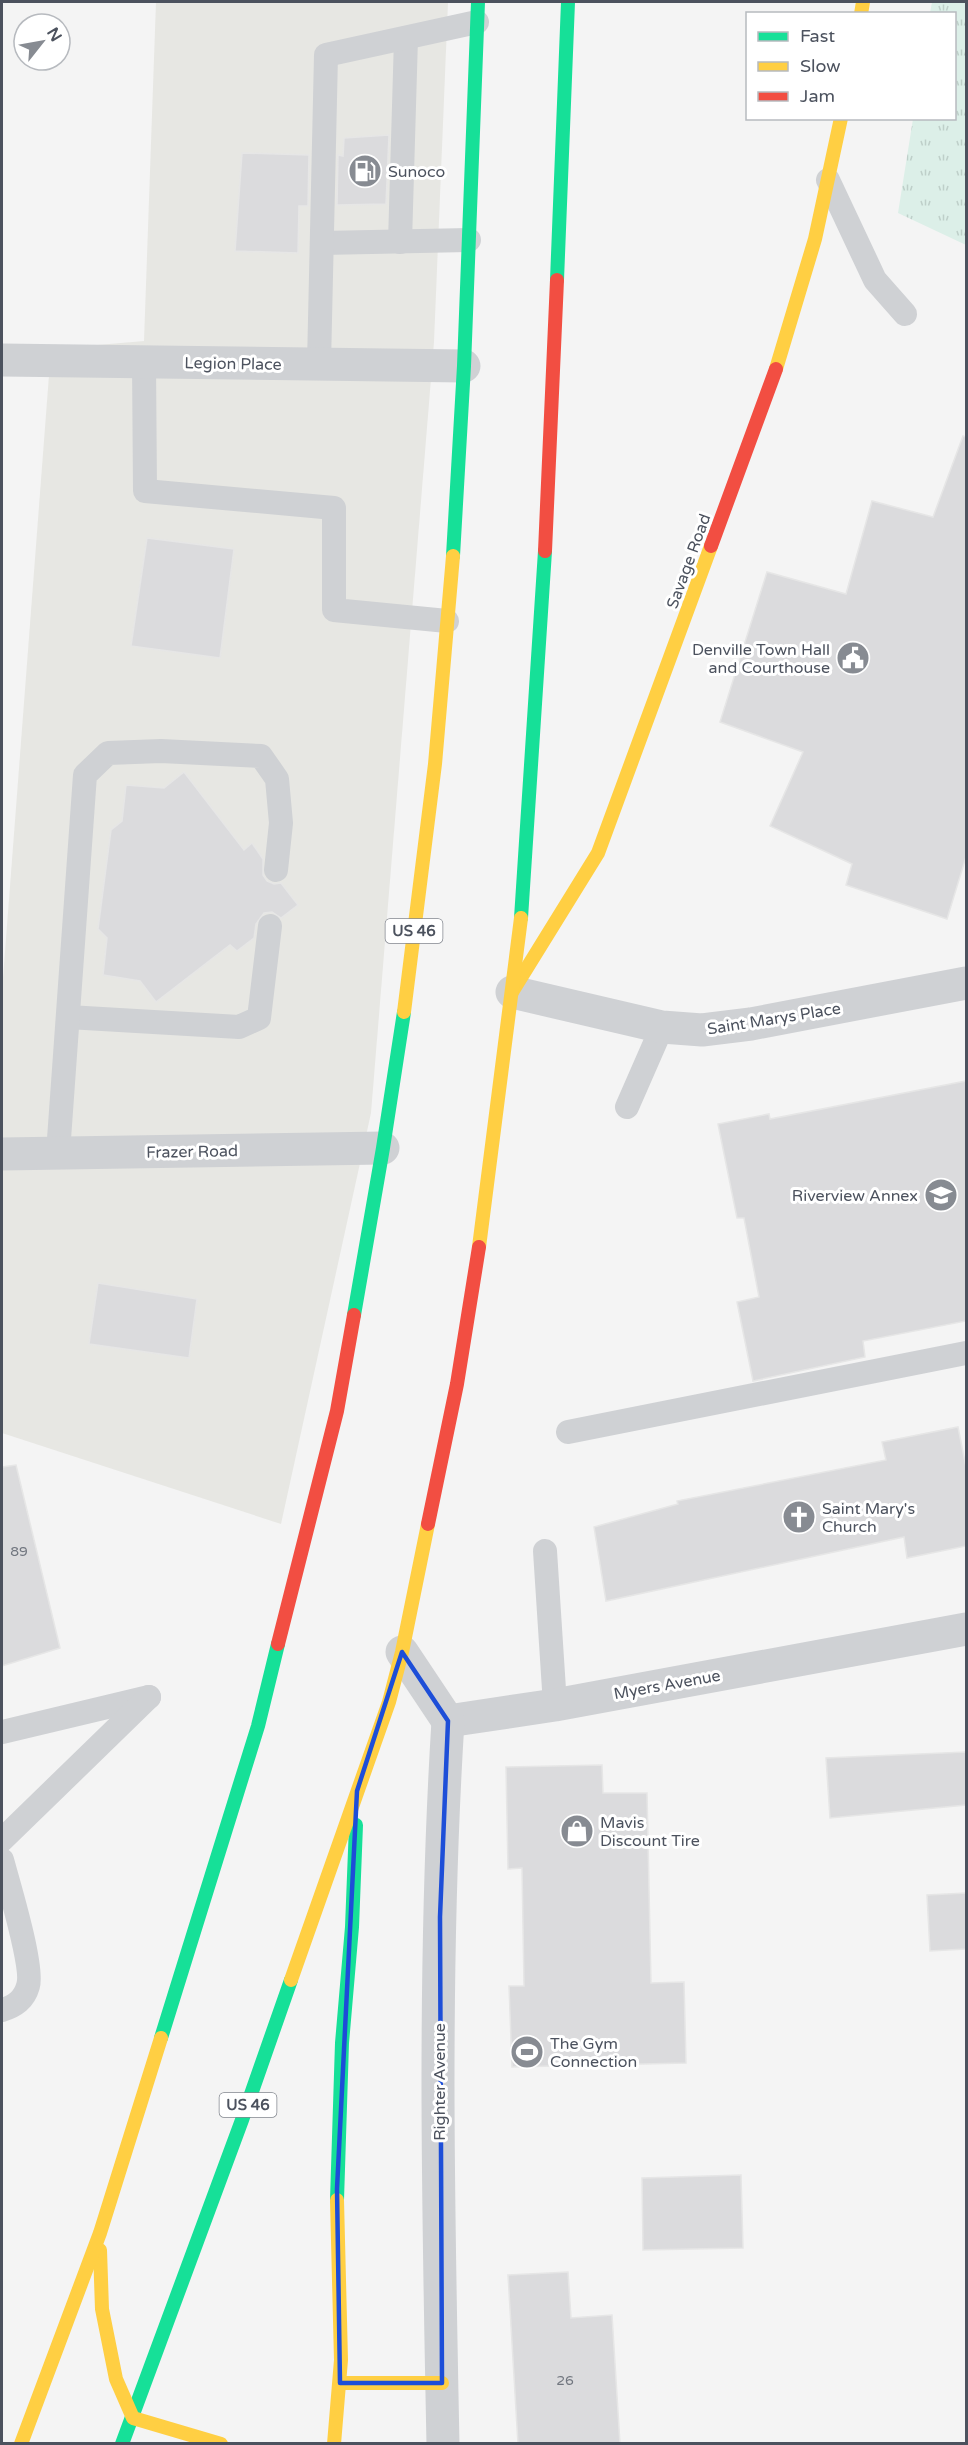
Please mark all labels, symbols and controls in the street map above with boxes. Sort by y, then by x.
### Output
north arrow [12,12,72,72]
legend [746,12,956,120]
text: N [42,24,66,45]
text: Fast [800,25,835,47]
text: Slow [800,55,841,77]
text: Jam [800,85,835,107]
fuel station icon: Sunoco [347,153,383,189]
place label: Sunoco [388,162,445,182]
street label: Legion Place [184,353,282,375]
street label: Savage Road [663,511,715,612]
place label: Denville Town Hall and Courthouse [692,640,830,678]
public building icon: Denville Town Hall and Courthouse [835,640,871,676]
road number: US 46 [386,919,442,943]
street label: Saint Marys Place [706,999,842,1039]
street label: Frazer Road [146,1141,238,1163]
school or university icon: Riverview Annex [923,1177,959,1213]
place label: Riverview Annex [792,1186,918,1206]
church icon: Saint Mary's Church [781,1499,817,1535]
place label: Saint Mary's Church [822,1499,915,1537]
house number: 89 [10,1543,28,1560]
street label: Myers Avenue [612,1666,722,1704]
shop icon: Mavis Discount Tire [559,1813,595,1849]
place label: Mavis Discount Tire [600,1813,700,1851]
street label: Righter Avenue [430,2023,450,2141]
sports icon: The Gym Connection [509,2034,545,2070]
place label: The Gym Connection [550,2034,637,2072]
road number: US 46 [220,2093,276,2117]
house number: 26 [556,2372,574,2389]

